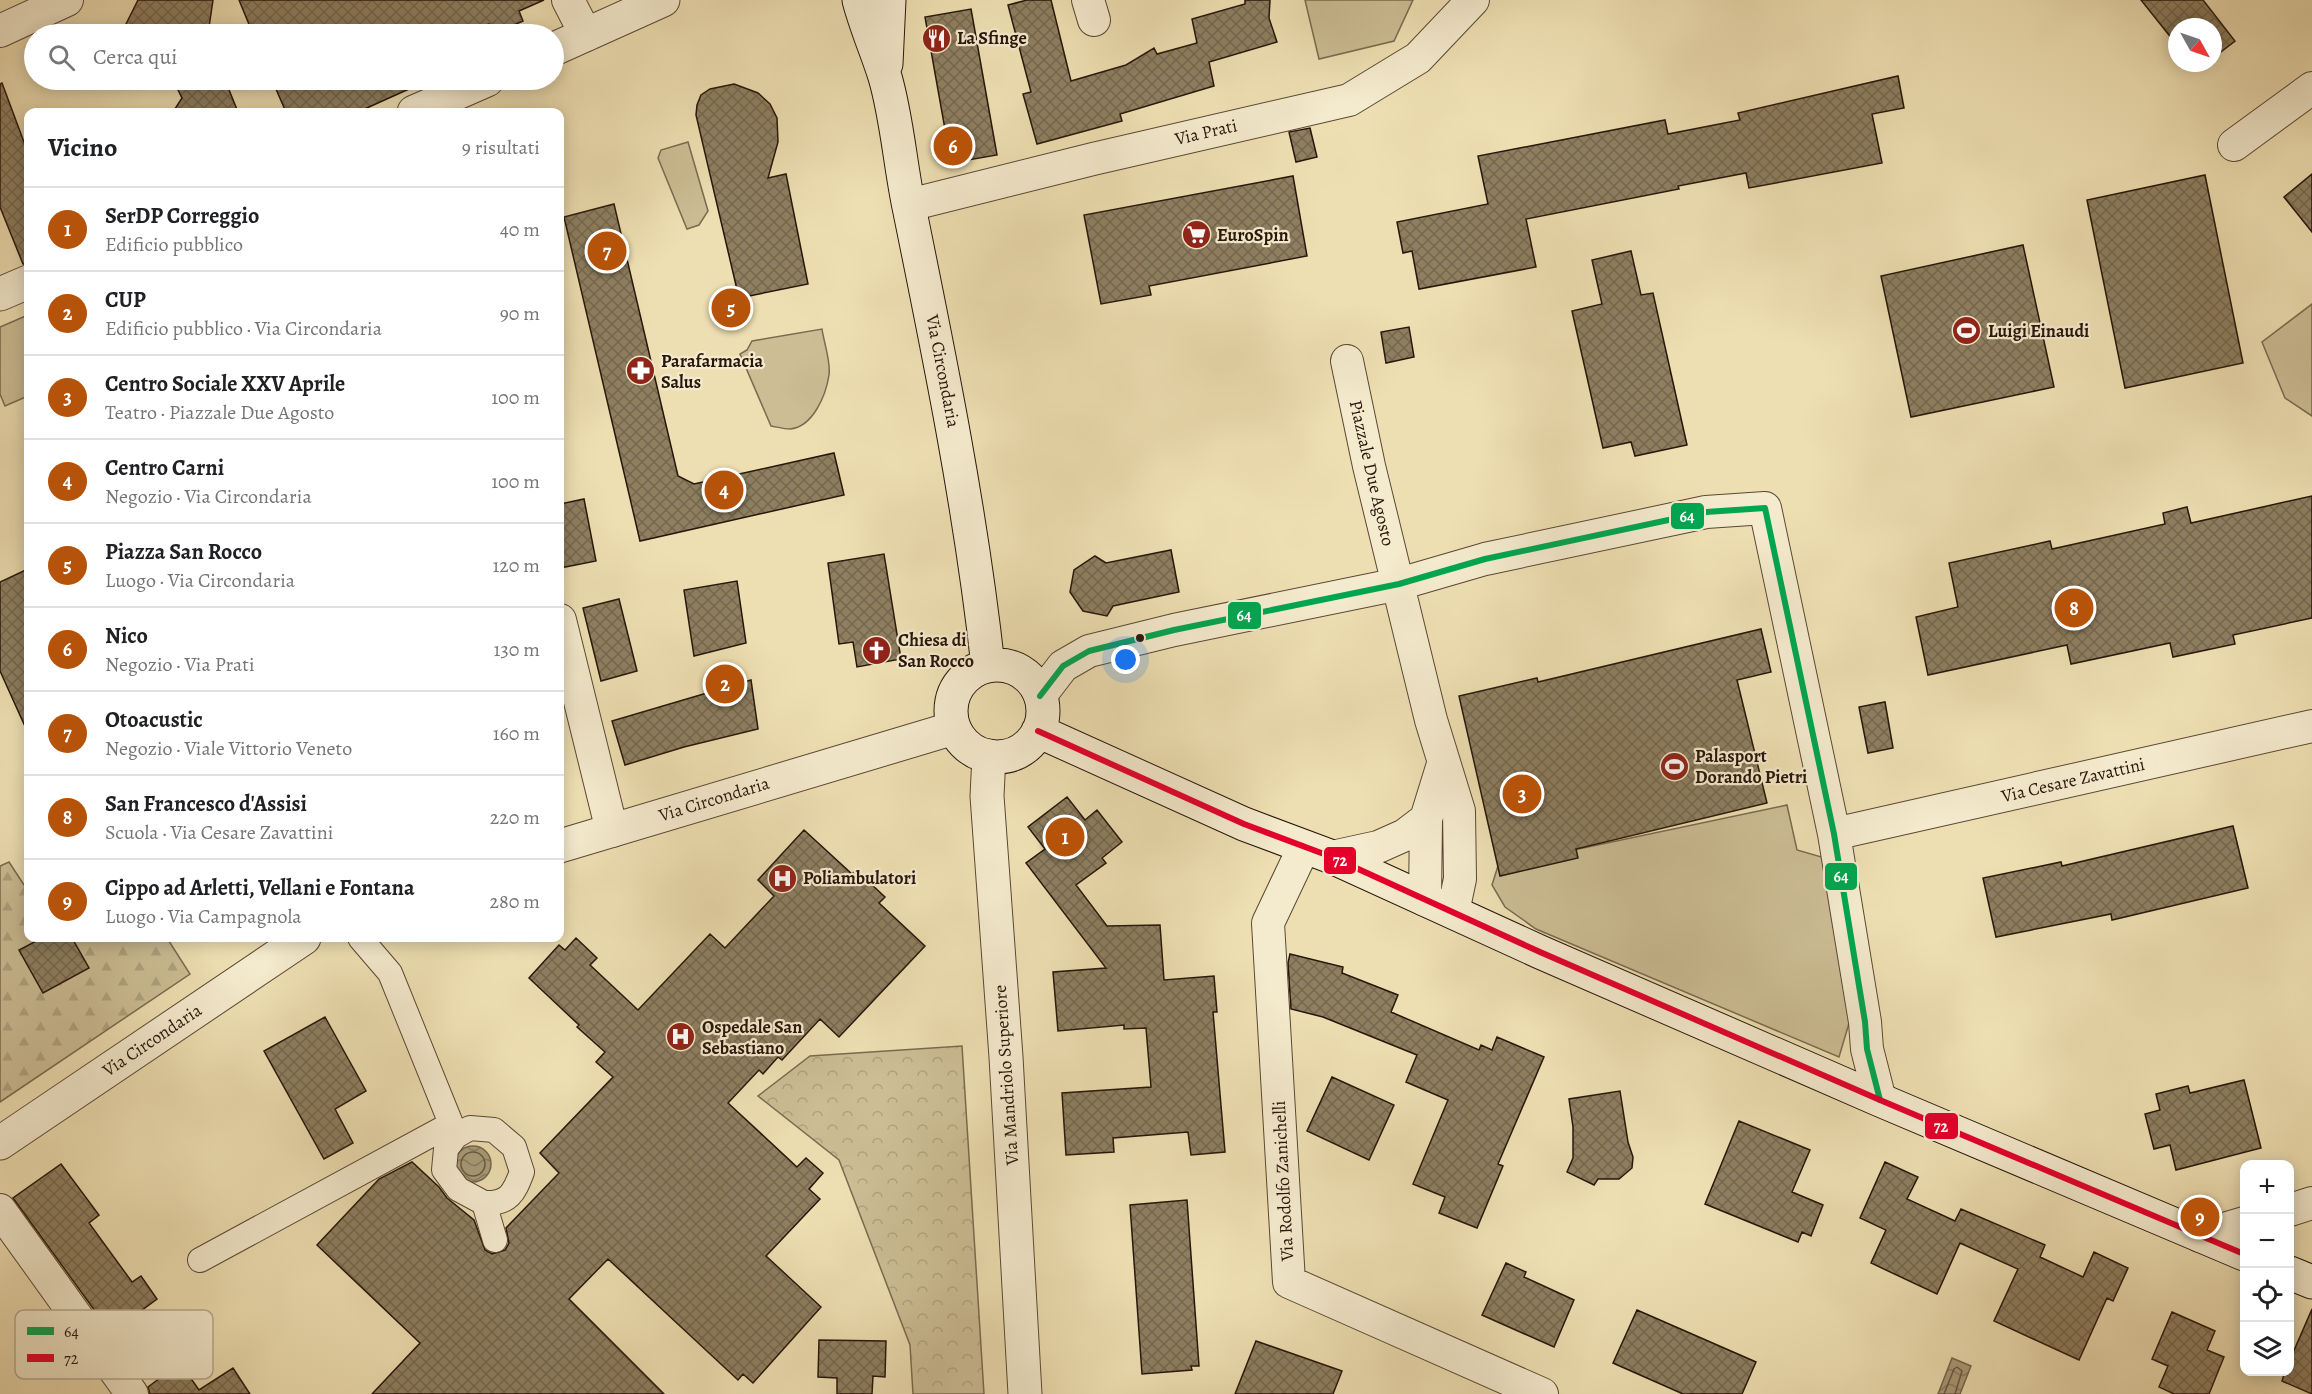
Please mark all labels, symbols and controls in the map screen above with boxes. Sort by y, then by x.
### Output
north arrow [2168,18,2222,72]
restaurant icon: La Sfinge [920,22,952,54]
search box [24,24,564,90]
place label: La Sfinge [957,26,1027,50]
icon: search [45,41,78,74]
text: Cerca qui [93,42,178,72]
street label: Via Prati [1172,113,1239,151]
pin: 6 [934,124,972,168]
text: Vicino [48,130,117,165]
text: 9 risultati [462,134,540,161]
text: SerDP Correggio [105,201,259,231]
text: 1 [64,216,71,243]
text: 40 m [500,216,540,243]
supermarket icon: EuroSpin [1180,219,1212,251]
place label: EuroSpin [1217,223,1289,247]
pin: 7 [588,228,626,274]
text: Edificio pubblico [105,231,243,258]
text: CUP [105,285,146,315]
pin: 5 [712,286,750,330]
text: 2 [63,300,72,327]
text: 90 m [500,300,540,327]
street label: Via Circondaria [920,311,966,430]
text: Edificio pubblico · Via Circondaria [105,315,382,342]
sports icon: Luigi Einaudi [1951,315,1983,347]
place label: Luigi Einaudi [1988,319,2089,343]
place label: Parafarmacia Salus [661,349,764,394]
pharmacy icon: Parafarmacia Salus [624,355,656,387]
text: Centro Sociale XXV Aprile [105,369,345,399]
text: 3 [63,384,72,411]
text: 100 m [491,384,540,411]
street label: Piazzale Due Agosto [1344,398,1400,548]
text: Teatro · Piazzale Due Agosto [105,399,334,426]
text: Centro Carni [105,453,224,483]
text: 4 [63,468,72,495]
text: 100 m [491,468,540,495]
pin: 4 [704,468,744,512]
text: Negozio · Via Circondaria [105,483,312,510]
line badge: 64 [1670,502,1705,530]
text: 64 [1680,506,1695,528]
text: Piazza San Rocco [105,537,262,567]
text: 5 [63,552,72,579]
text: 120 m [492,552,540,579]
text: Luogo · Via Circondaria [105,567,295,594]
pin: 8 [2054,586,2094,630]
line badge: 64 [1227,601,1262,630]
text: 64 [1237,605,1252,627]
text: Nico [105,621,148,651]
place label: Chiesa di San Rocco [898,628,974,673]
unlabelled marker [1134,632,1146,644]
church icon: Chiesa di San Rocco [861,634,893,666]
text: 6 [63,636,72,663]
text: 130 m [494,636,540,663]
your location [1111,645,1140,674]
text: Negozio · Via Prati [105,651,255,678]
pin: 2 [706,662,744,706]
text: Otoacustic [105,705,203,735]
text: 7 [63,720,72,747]
text: 160 m [493,720,540,747]
text: Negozio · Viale Vittorio Veneto [105,735,352,762]
place label: Palasport Dorando Pietri [1695,744,1807,789]
sports icon: Palasport Dorando Pietri [1658,750,1690,782]
street label: Via Cesare Zavattini [1998,752,2147,808]
street label: Via Circondaria [655,771,773,828]
pin: 3 [1502,772,1541,816]
text: San Francesco d'Assisi [105,789,307,819]
text: 8 [63,804,72,831]
text: 220 m [490,804,540,831]
pin: 1 [1046,814,1084,860]
text: Scuola · Via Cesare Zavattini [105,819,333,846]
line badge: 72 [1323,846,1357,875]
text: 72 [1333,850,1348,872]
hospital icon: Poliambulatori [766,862,798,894]
line badge: 64 [1824,862,1858,891]
place label: Poliambulatori [803,866,916,890]
text: 64 [1834,866,1849,888]
text: Cippo ad Arletti, Vellani e Fontana [105,873,415,903]
text: 9 [63,888,72,915]
text: 280 m [490,888,540,915]
text: Luogo · Via Campagnola [105,903,302,930]
street label: Via Mandriolo Superiore [988,984,1024,1167]
street label: Via Circondaria [97,998,207,1083]
place label: Ospedale San Sebastiano [702,1015,802,1060]
hospital icon: Ospedale San Sebastiano [665,1021,697,1053]
street label: Via Rodolfo Zanichelli [1267,1100,1299,1263]
line badge: 72 [1924,1112,1959,1140]
text: 72 [1934,1116,1949,1138]
map controls [2240,1160,2294,1376]
button: + [2240,1160,2294,1214]
pin: 9 [2180,1194,2220,1240]
button: − [2240,1214,2294,1268]
button: locate [2240,1268,2294,1322]
legend [15,1310,213,1379]
text: 64 [64,1321,79,1343]
button: layers [2240,1322,2294,1376]
text: 72 [64,1348,79,1370]

